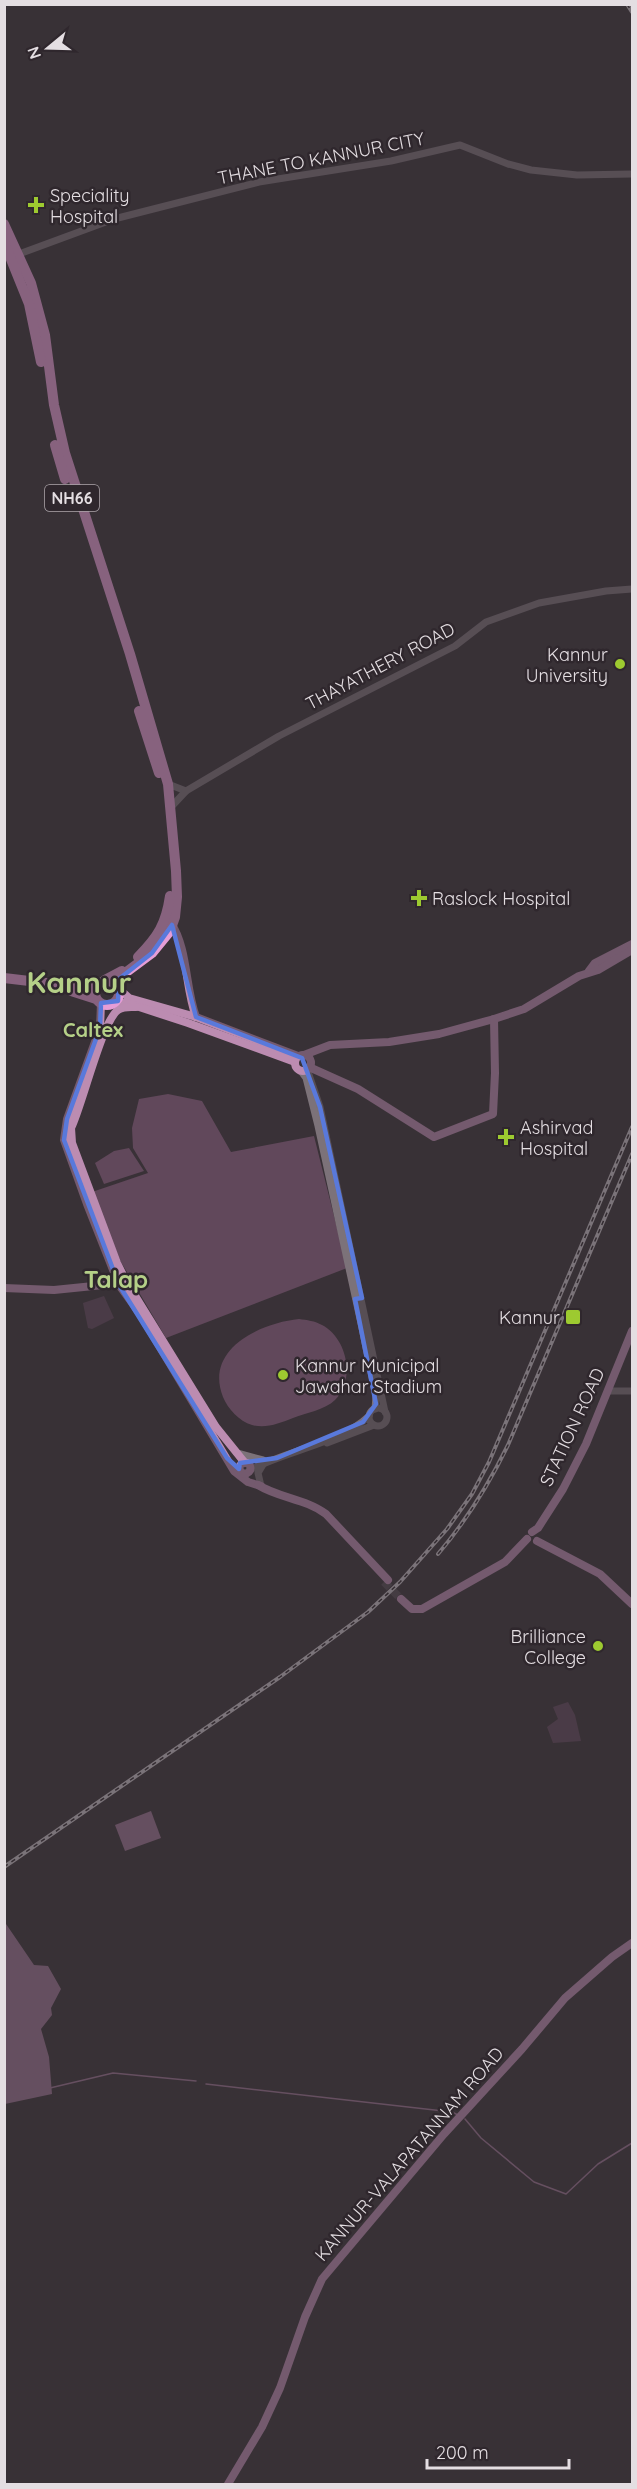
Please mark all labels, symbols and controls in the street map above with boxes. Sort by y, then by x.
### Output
north arrow [18,18,78,78]
text: N [22,44,45,62]
street label: THANE TO KANNUR CITY [216,127,426,189]
place label: Speciality Hospital [50,184,130,228]
marker: Speciality Hospital [27,196,45,214]
road number: NH66 [45,485,99,511]
street label: THAYATHERY ROAD [301,617,459,715]
place label: Kannur University [526,643,608,687]
marker: Kannur University [613,657,627,671]
place label: Raslock Hospital [432,887,570,910]
marker: Raslock Hospital [410,889,428,907]
district label: Kannur [27,963,131,1001]
district label: Caltex [63,1017,123,1042]
place label: Ashirvad Hospital [520,1116,593,1160]
marker: Ashirvad Hospital [497,1128,515,1146]
district label: Talap [84,1264,148,1294]
place label: Kannur [499,1306,560,1329]
marker: Kannur [564,1308,582,1326]
place label: Kannur Municipal Jawahar Stadium [295,1354,442,1398]
street label: STATION ROAD [534,1364,610,1490]
marker: Kannur Municipal Jawahar Stadium [276,1368,290,1382]
place label: Brilliance College [511,1625,586,1669]
marker: Brilliance College [591,1639,605,1653]
street label: KANNUR-VALAPATANNAM ROAD [310,2042,508,2266]
scale bar [427,2432,570,2470]
text: 200 m [436,2441,489,2464]

